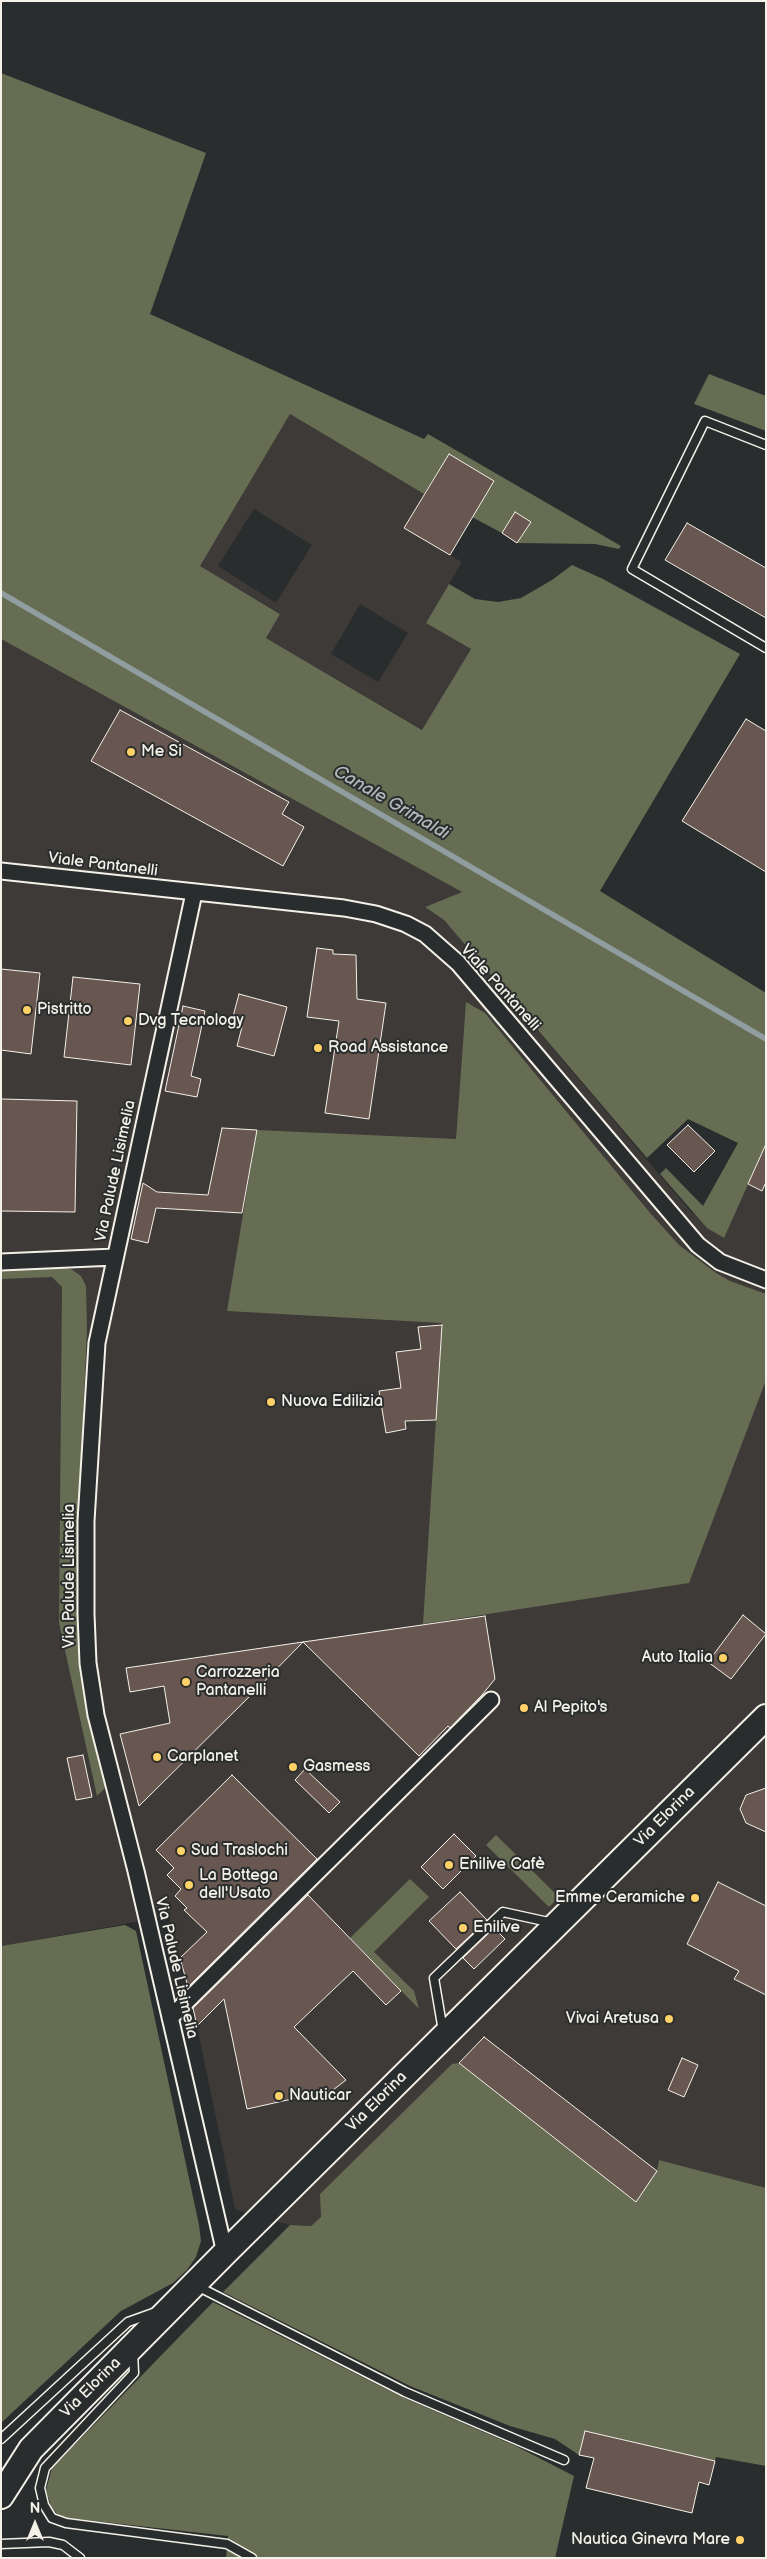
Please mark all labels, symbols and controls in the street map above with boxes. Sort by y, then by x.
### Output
place label: Me Si [141,742,182,762]
marker: Me Si [125,746,137,758]
water label: Canale Grimaldi [329,761,453,845]
street label: Viale Pantanelli [47,849,159,881]
street label: Viale Pantanelli [456,941,544,1035]
place label: Pistritto [37,1000,92,1020]
marker: Pistritto [21,1004,33,1016]
place label: Dvg Tecnology [138,1011,244,1031]
marker: Dvg Tecnology [122,1015,134,1027]
place label: Road Assistance [328,1038,448,1058]
marker: Road Assistance [312,1042,324,1054]
street label: Via Palude Lisimelia [92,1098,140,1244]
place label: Nuova Edilizia [281,1392,383,1412]
marker: Nuova Edilizia [265,1396,277,1408]
street label: Via Palude Lisimelia [60,1504,80,1648]
place label: Auto Italia [642,1648,713,1668]
marker: Auto Italia [717,1652,729,1664]
place label: Carrozzeria Pantanelli [196,1663,280,1701]
marker: Carrozzeria Pantanelli [180,1676,192,1688]
place label: Al Pepito's [534,1698,607,1718]
marker: Al Pepito's [518,1702,530,1714]
place label: Carplanet [167,1747,238,1767]
marker: Carplanet [151,1751,163,1763]
place label: Gasmess [303,1757,371,1777]
marker: Gasmess [287,1761,299,1773]
street label: Via Elorina [631,1783,699,1851]
place label: Sud Traslochi [191,1841,288,1861]
marker: Sud Traslochi [175,1845,187,1857]
place label: Enilive Cafè [459,1855,545,1875]
marker: Enilive Cafè [443,1859,455,1871]
place label: La Bottega dell'Usato [199,1866,278,1904]
marker: La Bottega dell'Usato [183,1879,195,1891]
place label: Emme Ceramiche [555,1888,685,1908]
marker: Emme Ceramiche [689,1892,701,1904]
street label: Via Palude Lisimelia [150,1895,202,2041]
place label: Enilive [473,1918,520,1938]
marker: Enilive [457,1922,469,1934]
place label: Vivai Aretusa [566,2009,659,2029]
marker: Vivai Aretusa [663,2013,675,2025]
street label: Via Elorina [343,2068,411,2136]
place label: Nauticar [289,2086,351,2106]
marker: Nauticar [273,2090,285,2102]
street label: Via Elorina [57,2354,125,2422]
north arrow [10,2499,60,2549]
text: N [30,2500,40,2517]
place label: Nautica Ginevra Mare [571,2530,730,2550]
marker: Nautica Ginevra Mare [734,2534,746,2546]

